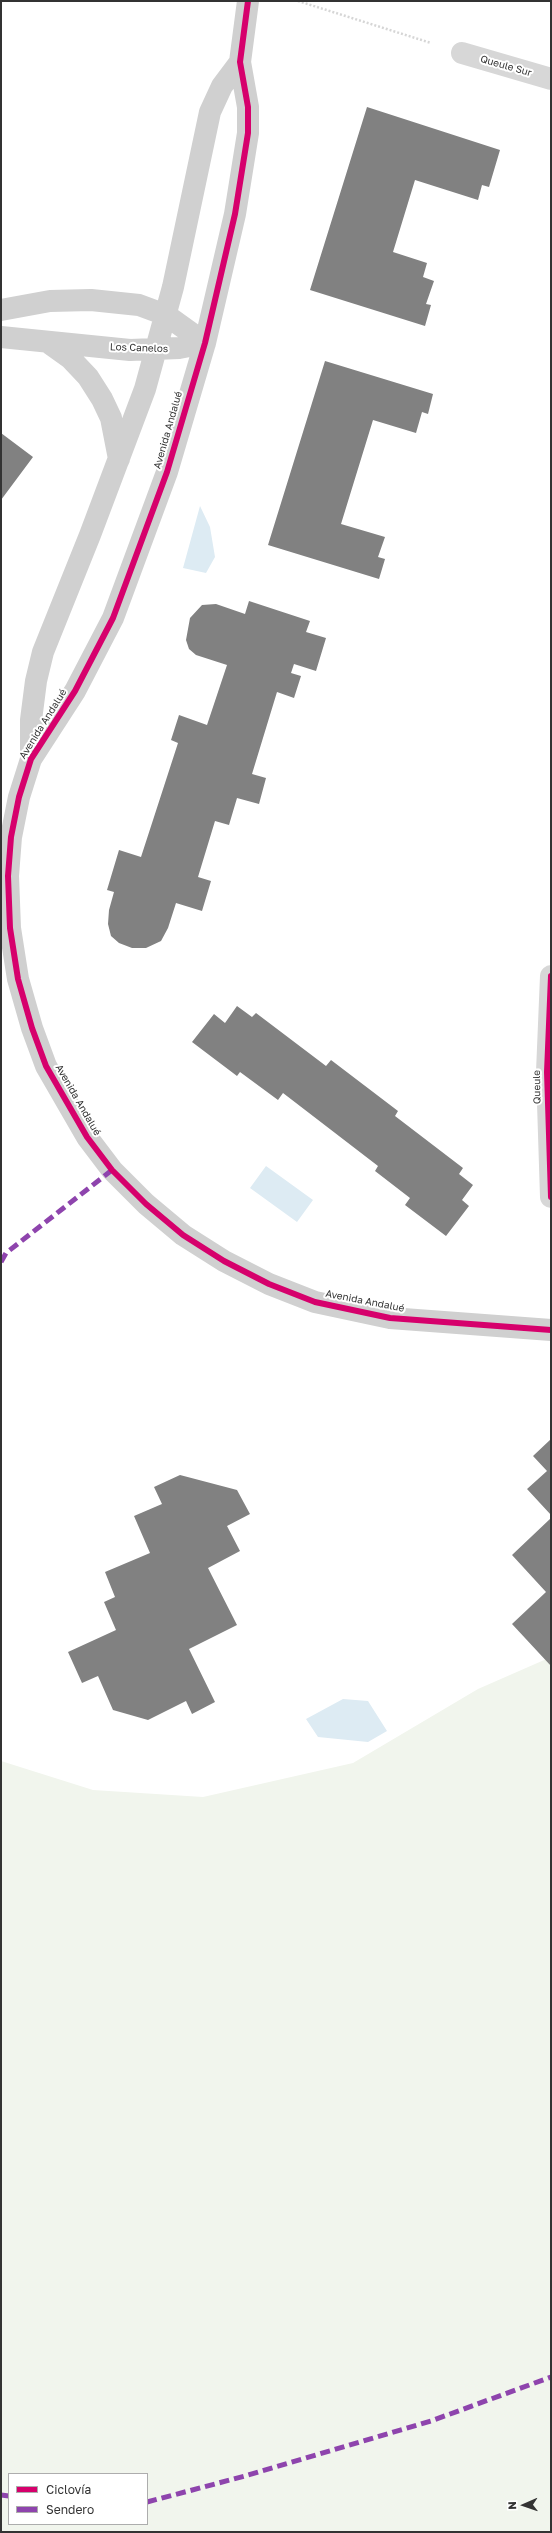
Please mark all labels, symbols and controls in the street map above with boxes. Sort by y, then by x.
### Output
street label: Queule Sur [479,53,533,79]
street label: Los Canelos [110,341,168,355]
street label: Avenida Andalué [151,390,185,470]
street label: Avenida Andalué [17,687,69,761]
street label: Avenida Andalué [53,1062,103,1138]
street label: Queule [531,1070,543,1104]
street label: Avenida Andalué [325,1287,405,1315]
legend [8,2473,148,2525]
text: Ciclovía [46,2482,91,2497]
north arrow [504,2485,544,2525]
text: N [505,2501,518,2510]
text: Sendero [46,2502,94,2517]

